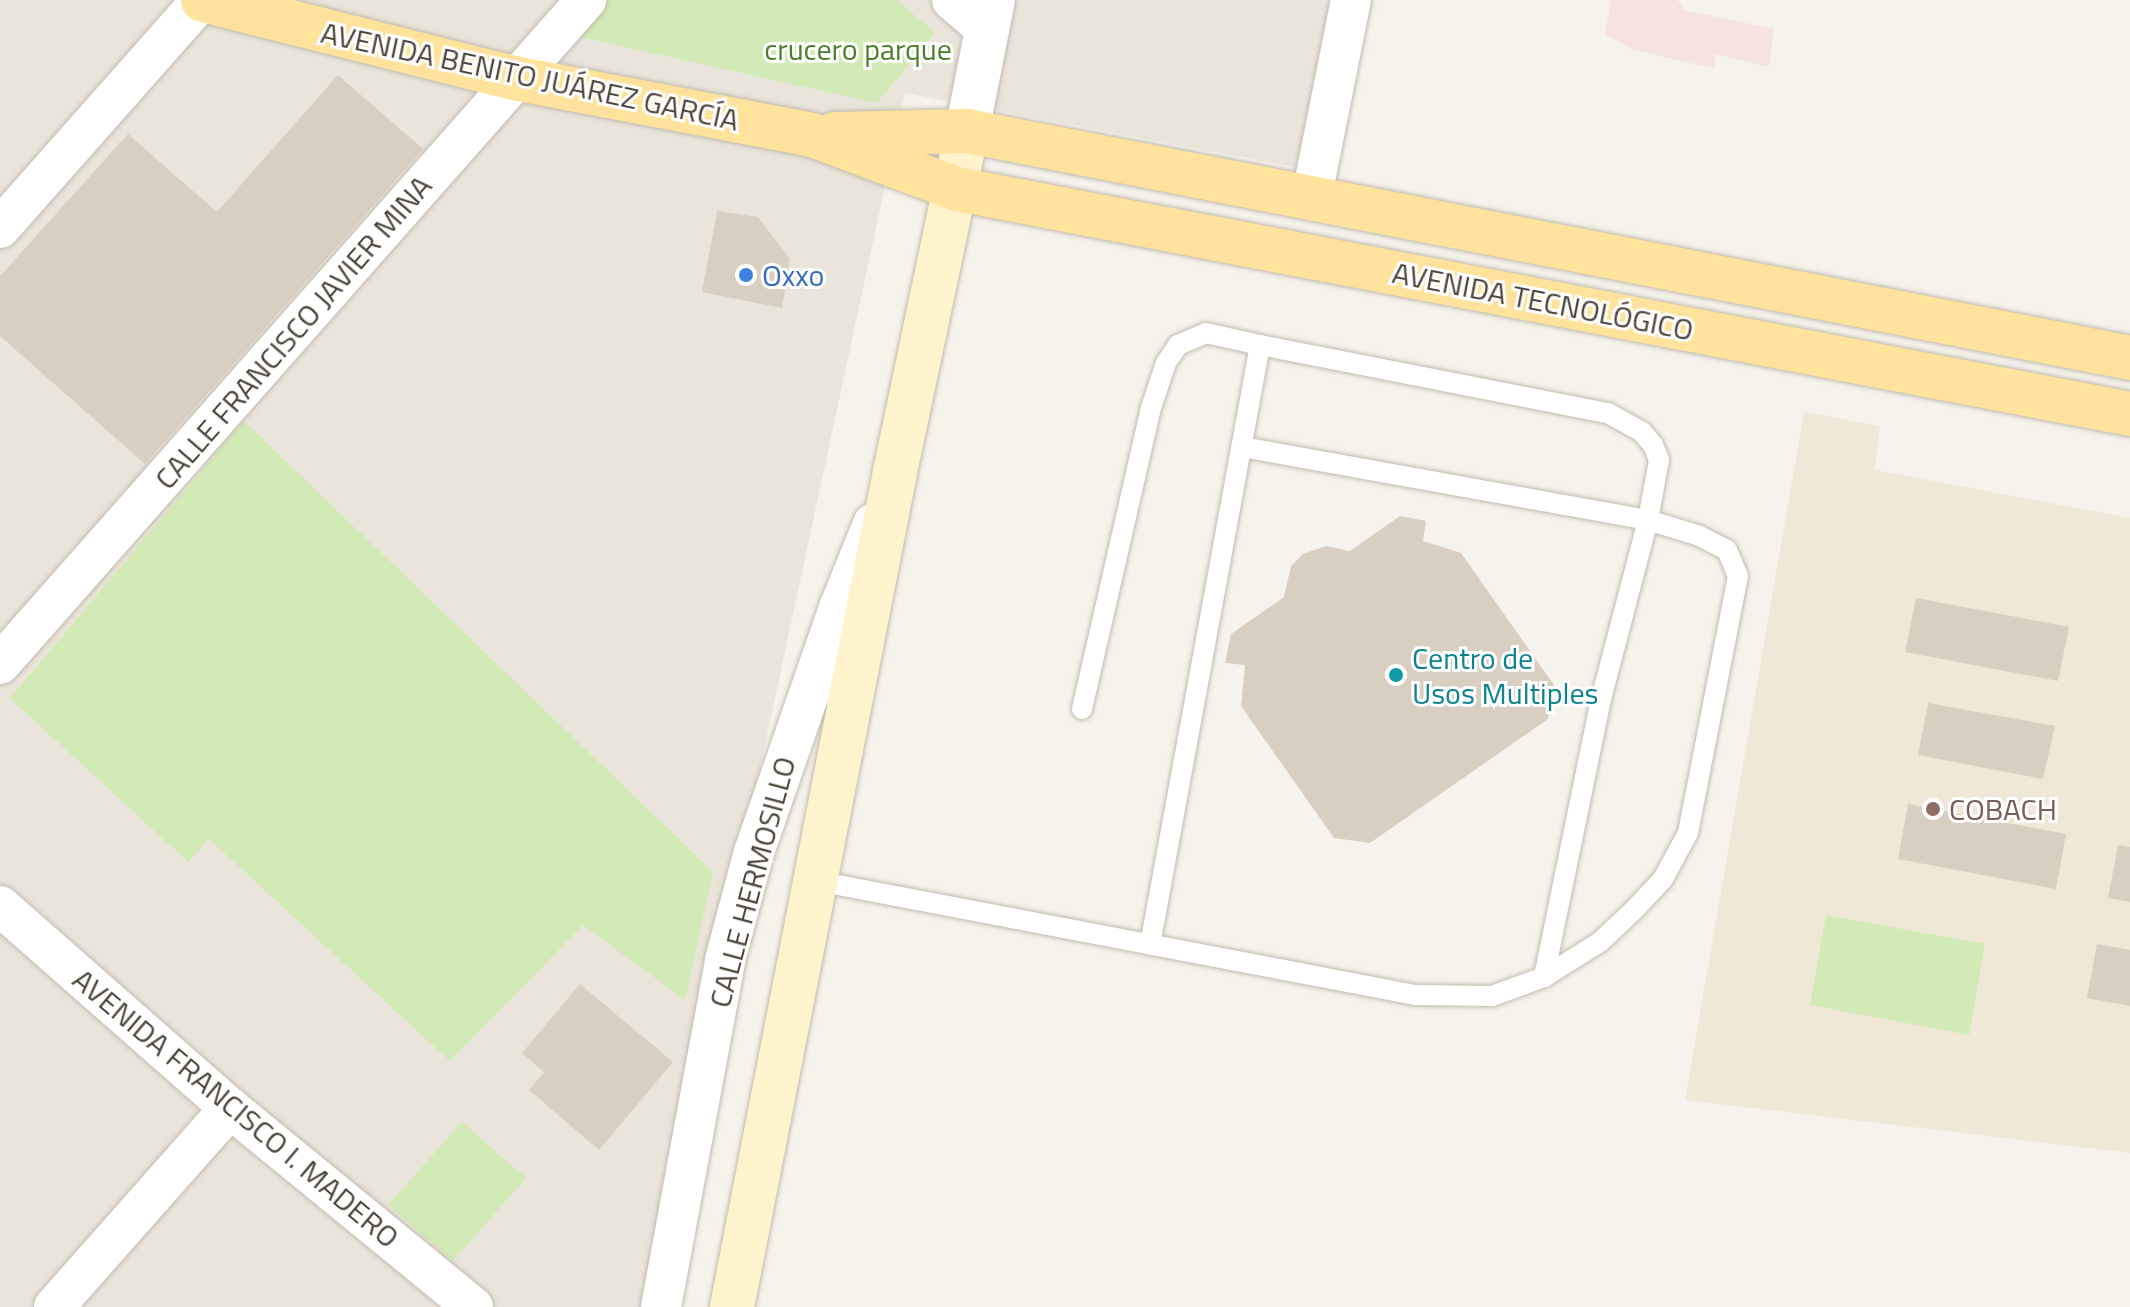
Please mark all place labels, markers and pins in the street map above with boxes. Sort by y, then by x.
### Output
place label: Oxxo [762,257,824,293]
marker: Oxxo [737,266,755,284]
place label: Centro de Usos Multiples [1412,640,1599,710]
marker: Centro de Usos Multiples [1387,666,1405,684]
place label: COBACH [1949,791,2057,827]
marker: COBACH [1924,800,1942,818]

